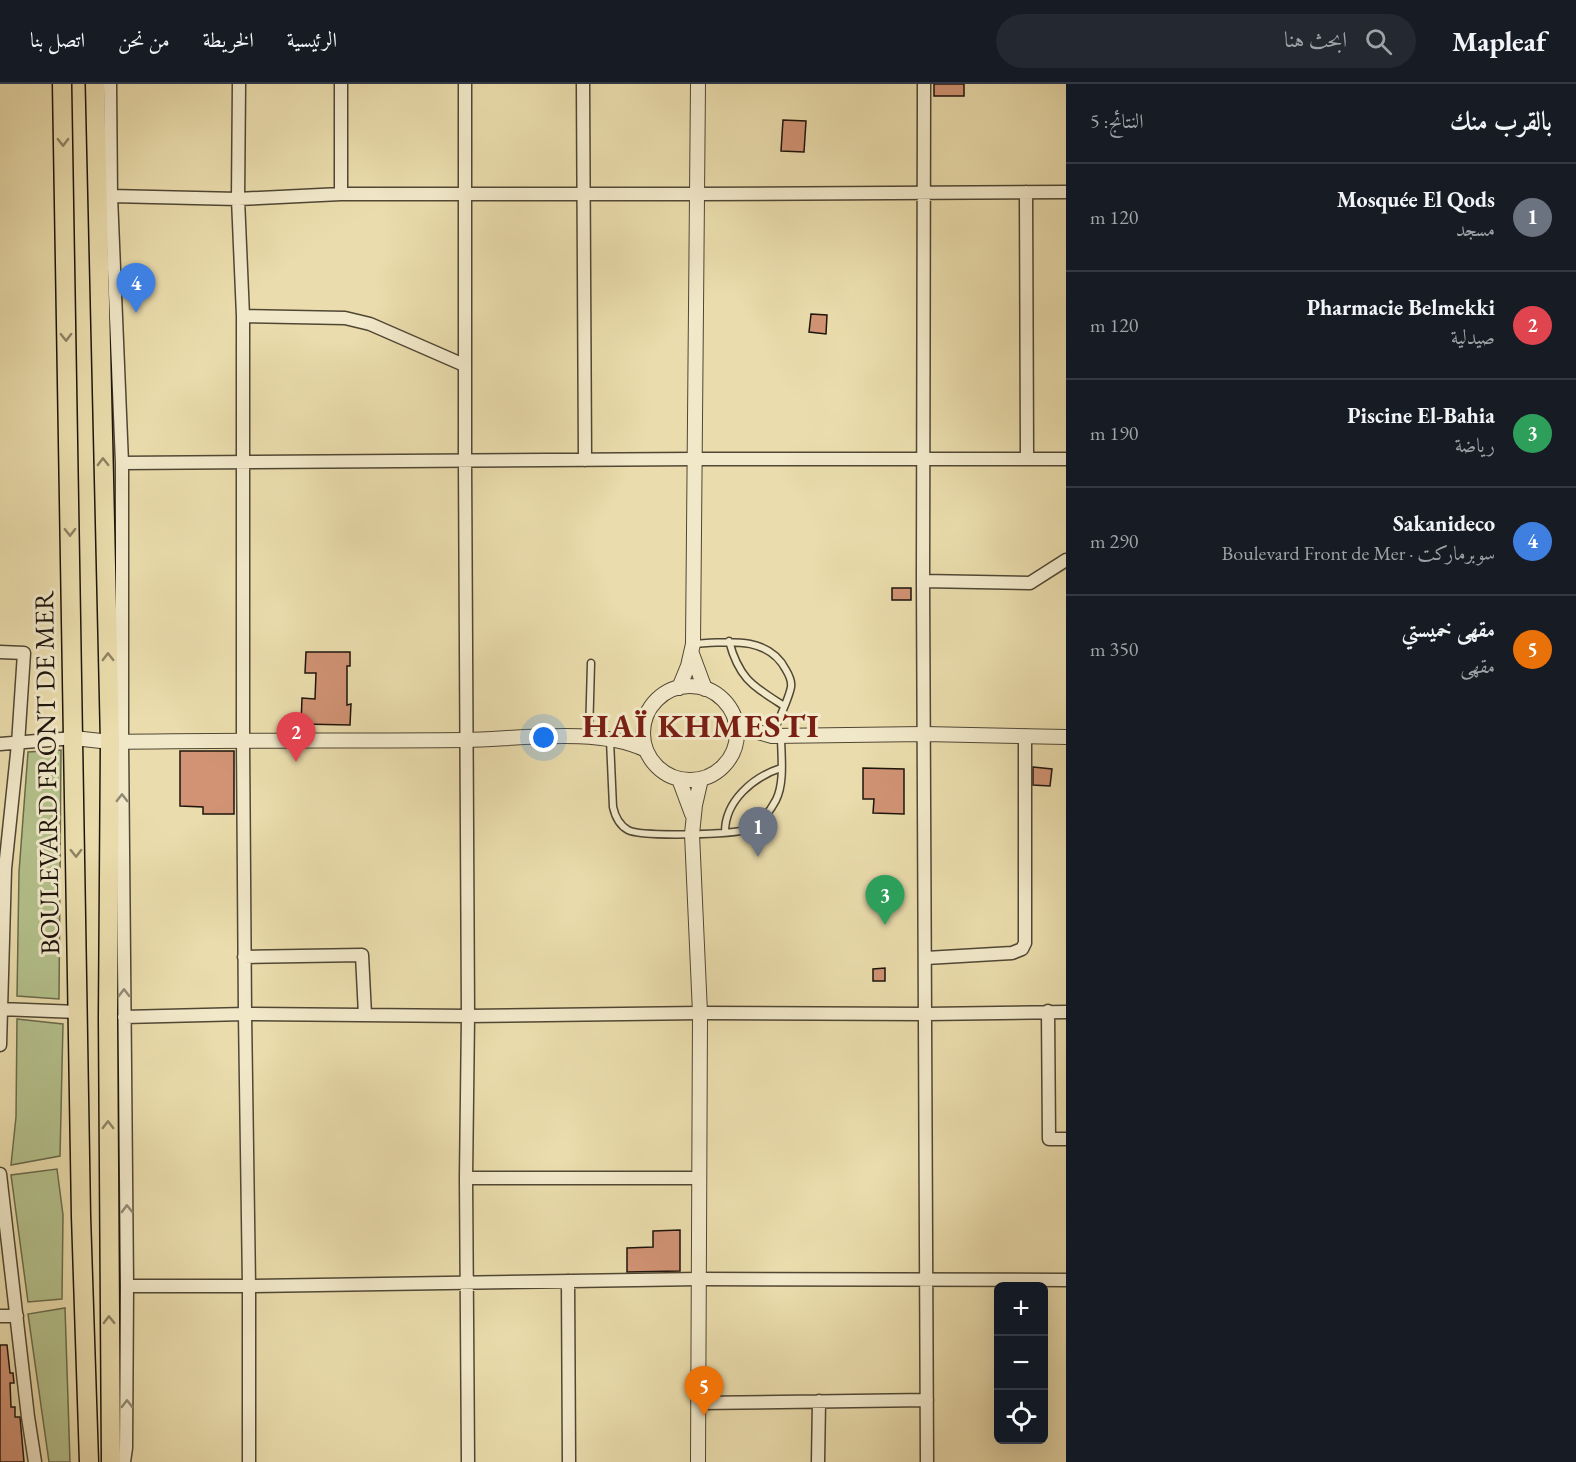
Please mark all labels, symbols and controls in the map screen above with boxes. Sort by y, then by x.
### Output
search box [996,14,1416,68]
text: Mapleaf [1452,23,1546,59]
text: ابحث هنا [1284,25,1347,54]
icon: search [1362,25,1395,58]
text: اتصل بنا [30,26,85,53]
text: من نحن [118,26,170,53]
text: الخريطة [203,26,254,53]
text: الرئيسية [287,26,337,53]
text: بالقرب منك [1450,104,1552,138]
text: النتائج: 5 [1090,108,1144,134]
one-way arrow [57,138,69,147]
text: Mosquée El Qods [1337,185,1495,214]
text: 120 m [1090,204,1138,230]
text: 1 [1527,204,1538,230]
text: مسجد [1456,216,1495,242]
pin: 4 [116,264,156,313]
text: Pharmacie Belmekki [1307,293,1495,322]
text: 120 m [1090,312,1138,338]
text: 2 [1527,312,1538,338]
text: صيدلية [1451,324,1495,350]
one-way arrow [60,333,72,342]
text: Piscine El-Bahia [1347,401,1495,430]
text: 190 m [1090,420,1138,446]
text: 3 [1527,420,1538,446]
text: رياضة [1455,432,1495,458]
one-way arrow [97,457,109,466]
text: Sakanideco [1393,509,1495,538]
one-way arrow [64,528,76,537]
text: 290 m [1090,528,1138,554]
text: 4 [1527,528,1538,554]
text: سوبرماركت · Boulevard Front de Mer [1222,540,1495,566]
street label: BOULEVARD FRONT DE MER [26,590,67,955]
text: مقهى خميستي [1402,615,1495,644]
text: 350 m [1090,636,1138,662]
text: 5 [1527,636,1538,662]
one-way arrow [102,652,114,661]
text: مقهى [1460,653,1495,679]
district label: HAÏ KHMESTI [582,704,820,747]
pin: 2 [276,712,316,762]
your location [529,723,558,752]
one-way arrow [116,793,129,802]
pin: 1 [738,808,777,857]
one-way arrow [69,849,82,858]
pin: 3 [866,876,904,925]
one-way arrow [118,988,130,997]
one-way arrow [102,1120,114,1129]
one-way arrow [120,1204,133,1213]
map controls [994,1282,1048,1444]
button: + [994,1282,1048,1336]
one-way arrow [103,1315,115,1324]
button: − [994,1336,1048,1390]
pin: 5 [684,1366,724,1416]
button: locate [994,1390,1048,1444]
one-way arrow [121,1399,133,1408]

